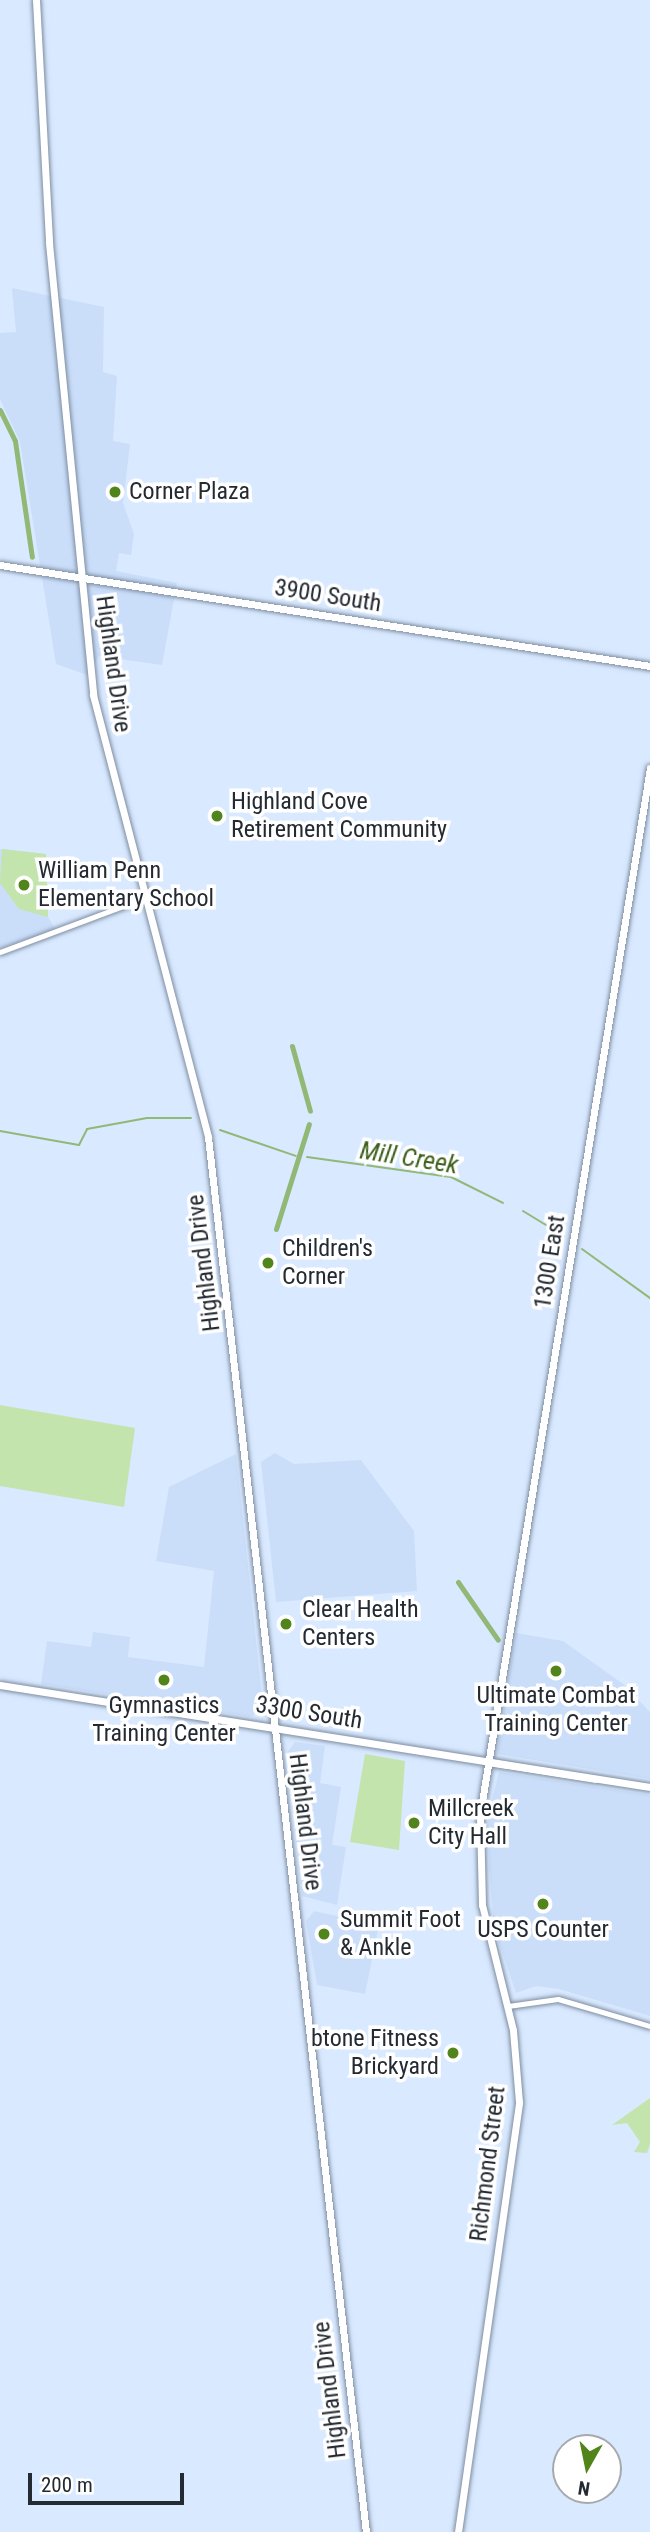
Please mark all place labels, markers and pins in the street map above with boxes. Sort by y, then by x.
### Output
place label: Corner Plaza [129,478,250,506]
marker: Corner Plaza [107,484,123,500]
place label: Highland Cove Retirement Community [231,788,447,844]
marker: Highland Cove Retirement Community [209,808,225,824]
place label: William Penn Elementary School [38,857,214,913]
marker: William Penn Elementary School [16,877,32,893]
place label: Children's Corner [282,1235,373,1291]
marker: Children's Corner [260,1255,276,1271]
place label: Clear Health Centers [302,1596,419,1652]
marker: Clear Health Centers [276,1614,296,1634]
marker: Ultimate Combat Training Center [548,1663,564,1679]
marker: Gymnastics Training Center [156,1672,172,1688]
place label: Ultimate Combat Training Center [476,1682,636,1738]
place label: Gymnastics Training Center [92,1692,236,1748]
place label: Millcreek City Hall [428,1795,514,1851]
marker: Millcreek City Hall [406,1815,422,1831]
marker: USPS Counter [535,1896,551,1912]
place label: Summit Foot & Ankle [340,1906,461,1962]
place label: USPS Counter [477,1916,609,1944]
marker: Summit Foot & Ankle [314,1924,334,1944]
place label: btone Fitness Brickyard [311,2025,439,2081]
marker: btone Fitness Brickyard [445,2045,461,2061]

